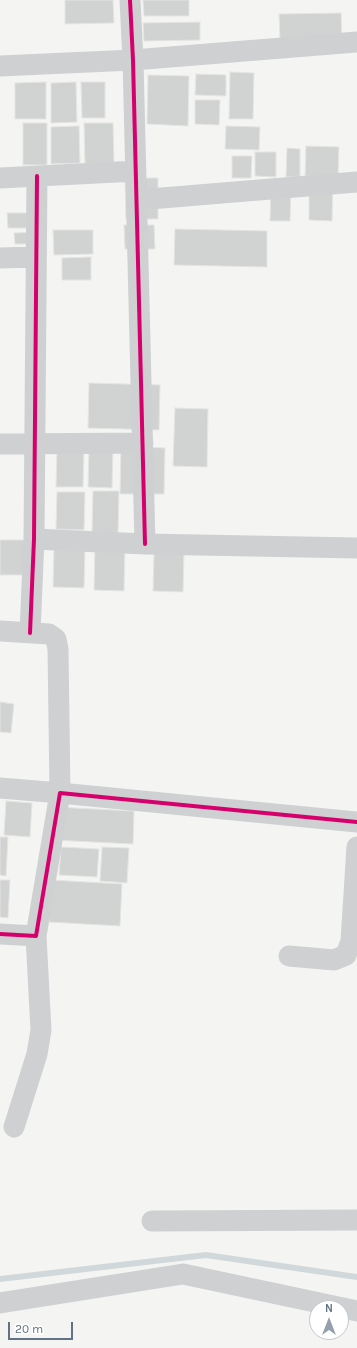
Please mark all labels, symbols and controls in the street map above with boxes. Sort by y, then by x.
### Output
north arrow [309,1300,349,1340]
text: N [325,1302,333,1315]
scale bar [10,1314,75,1340]
text: 20 m [15,1322,43,1336]

